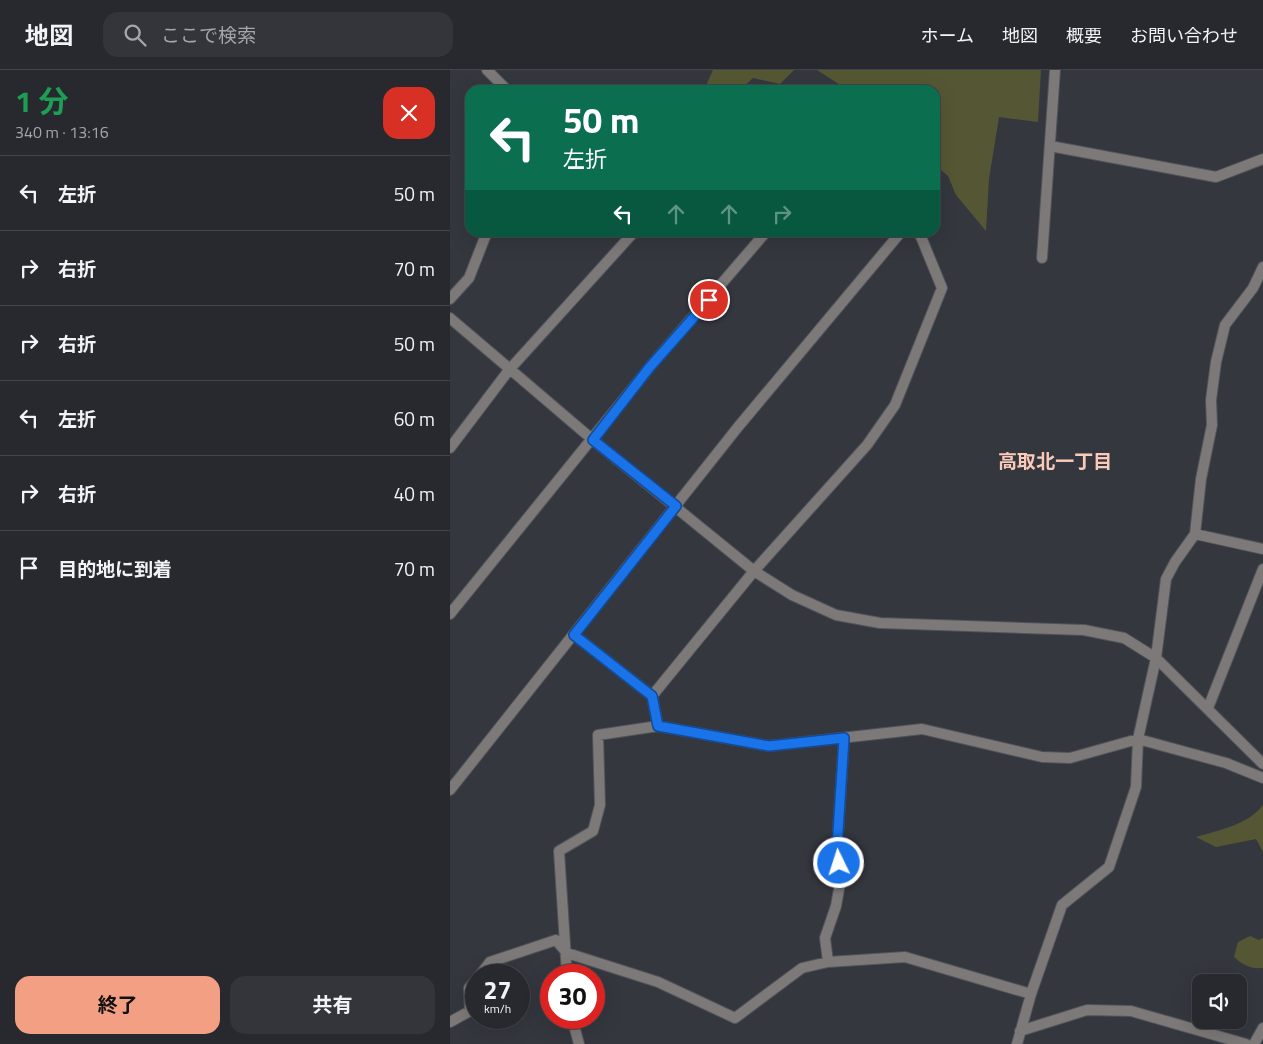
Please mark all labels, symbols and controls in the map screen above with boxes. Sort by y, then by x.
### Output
search box [103,12,453,57]
text: 地図 [25,17,73,53]
text: ここで検索 [161,20,256,49]
icon: search [121,21,149,49]
text: ホーム [921,22,974,49]
text: 地図 [1002,22,1038,49]
text: 概要 [1066,22,1102,49]
text: お問い合わせ [1130,22,1238,49]
text: 1 分 [15,78,68,124]
button: close [383,87,435,139]
text: 50 m [563,93,639,147]
icon: left [480,105,545,170]
text: 340 m · 13:16 [15,120,109,144]
text: 左折 [563,142,607,176]
icon: left [15,179,43,207]
text: 左折 [58,179,96,208]
text: 50 m [394,179,435,208]
icon: left [609,200,637,228]
icon: ahead [662,200,690,228]
icon: ahead [715,200,743,228]
icon: right [768,200,796,228]
icon: right [15,254,43,282]
text: 右折 [58,254,96,283]
text: 70 m [394,254,435,283]
pin [688,279,730,321]
icon: arrive [695,286,723,314]
icon: right [15,329,43,357]
text: 右折 [58,329,96,358]
text: 50 m [394,329,435,358]
icon: left [15,404,43,432]
text: 左折 [58,404,96,433]
text: 60 m [394,404,435,433]
district label: 高取北一丁目 [998,446,1112,475]
icon: right [15,479,43,507]
text: 右折 [58,479,96,508]
text: 40 m [394,479,435,508]
icon: arrive [15,554,43,582]
text: 目的地に到着 [58,554,172,583]
text: 70 m [394,554,435,583]
position arrow [812,836,864,888]
speed limit sign: 30 [540,964,605,1029]
text: 27 [483,971,512,1009]
map controls [1192,974,1247,1029]
button: sound [1192,974,1247,1029]
button: 終了 [15,976,220,1034]
button: 共有 [230,976,435,1034]
text: km/h [484,999,511,1018]

